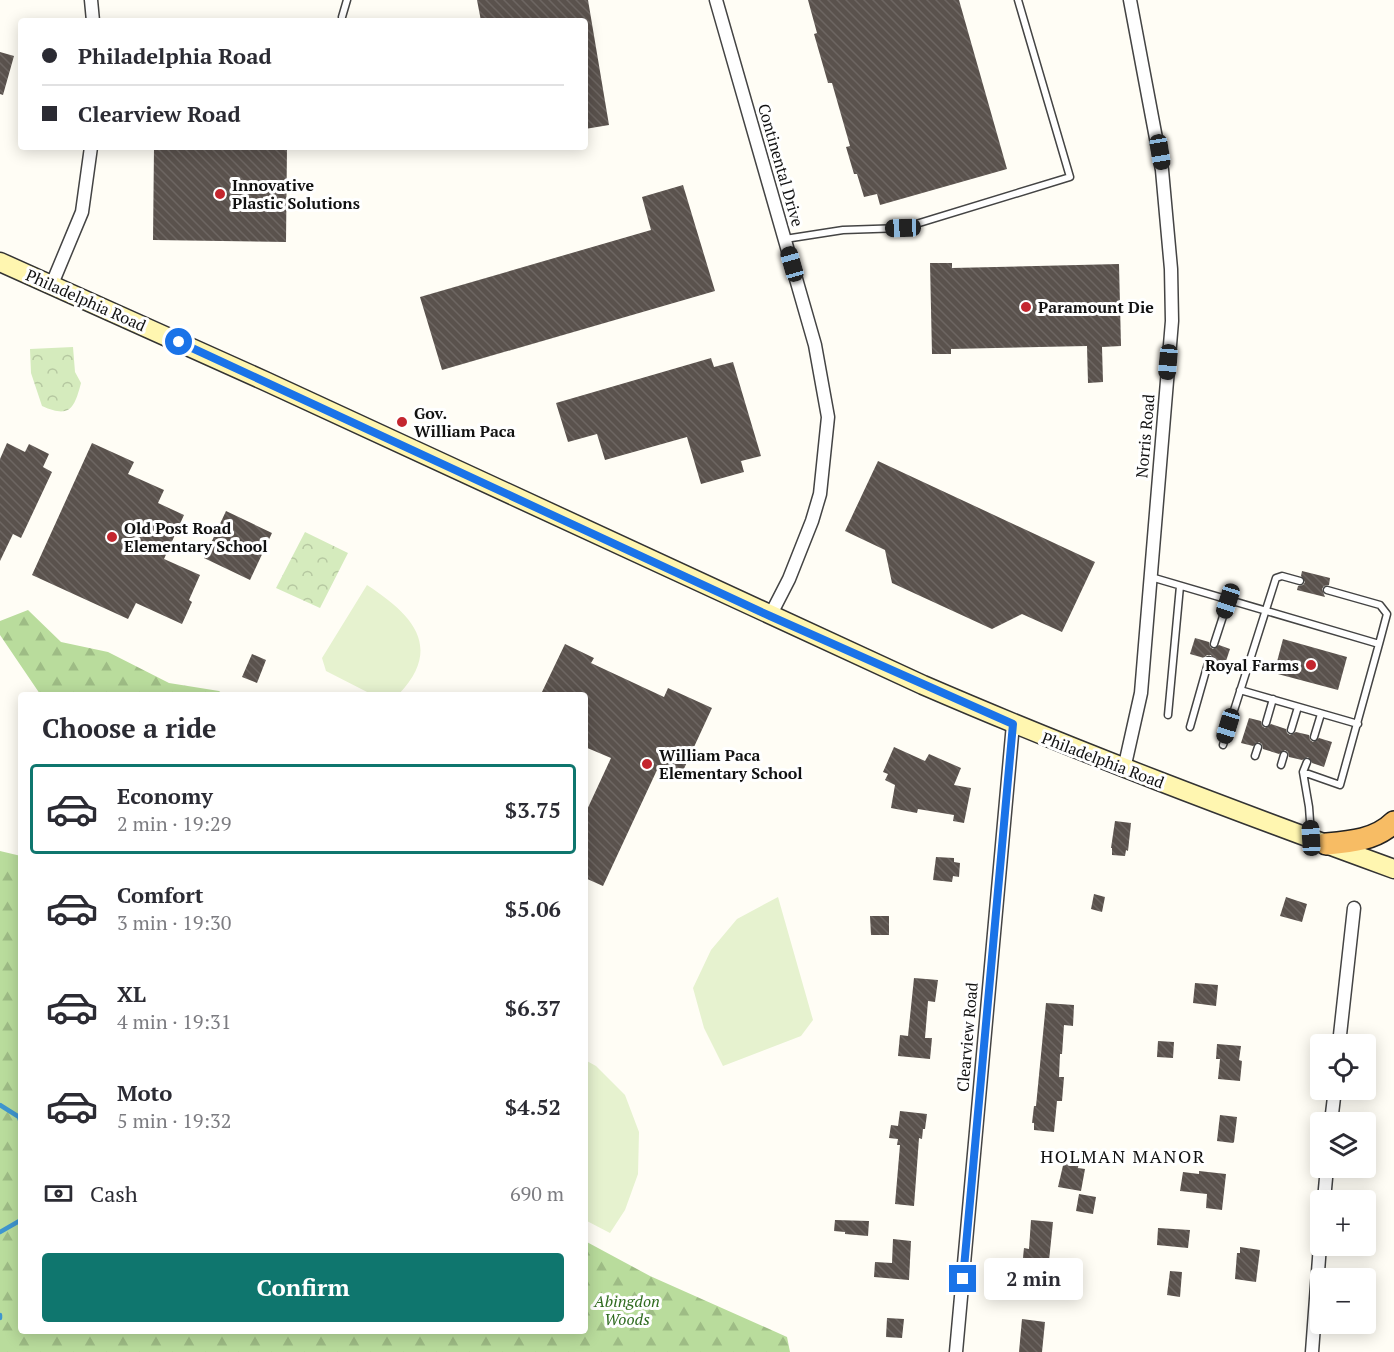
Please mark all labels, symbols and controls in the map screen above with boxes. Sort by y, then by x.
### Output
text: Philadelphia Road [78,41,272,70]
text: Clearview Road [78,99,241,128]
street label: Continental Drive [753,101,809,229]
car [1148,133,1172,171]
place label: Innovative Plastic Solutions [232,174,360,214]
marker: Innovative Plastic Solutions [213,187,227,201]
car [885,218,921,238]
car [778,244,806,284]
street label: Philadelphia Road [22,264,150,336]
place label: Paramount Die [1038,296,1154,318]
marker: Paramount Die [1019,300,1033,314]
route start [165,328,192,355]
car [1157,343,1179,381]
street label: Norris Road [1130,393,1160,479]
place label: Gov. William Paca [414,402,516,442]
marker: Gov. William Paca [395,415,409,429]
place label: Old Post Road Elementary School [124,517,268,557]
marker: Old Post Road Elementary School [105,530,119,544]
car [1214,581,1242,621]
place label: Royal Farms [1205,654,1299,676]
marker: Royal Farms [1304,658,1318,672]
car [1214,706,1242,746]
text: Choose a ride [42,710,217,746]
street label: Philadelphia Road [1039,727,1167,793]
place label: William Paca Elementary School [659,744,803,784]
marker: William Paca Elementary School [640,757,654,771]
text: Economy [117,781,213,810]
icon: car [45,782,99,836]
text: $3.75 [505,795,561,824]
text: 2 min · 19:29 [117,810,231,837]
car [1301,820,1321,856]
text: Comfort [117,880,203,909]
icon: car [45,881,99,935]
text: $5.06 [505,894,561,923]
text: 3 min · 19:30 [117,909,231,936]
text: XL [117,979,146,1008]
icon: car [45,980,99,1034]
street label: Clearview Road [951,981,983,1093]
text: $6.37 [505,993,561,1022]
text: 4 min · 19:31 [117,1008,231,1035]
map controls [1310,1034,1376,1334]
button: locate [1310,1034,1376,1100]
text: Moto [117,1078,172,1107]
icon: car [45,1079,99,1133]
text: $4.52 [505,1092,561,1121]
text: 5 min · 19:32 [117,1107,231,1134]
button: layers [1310,1112,1376,1178]
district label: HOLMAN MANOR [1040,1144,1206,1168]
icon: cash [42,1177,75,1210]
text: Cash [90,1179,138,1208]
text: 690 m [510,1180,564,1207]
button: + [1310,1190,1376,1256]
button: Confirm [42,1253,564,1322]
callout: 2 min [984,1258,1083,1300]
route end [949,1265,976,1292]
text: 2 min [1006,1265,1061,1292]
button: − [1310,1268,1376,1334]
park label: Abingdon Woods [593,1290,660,1330]

